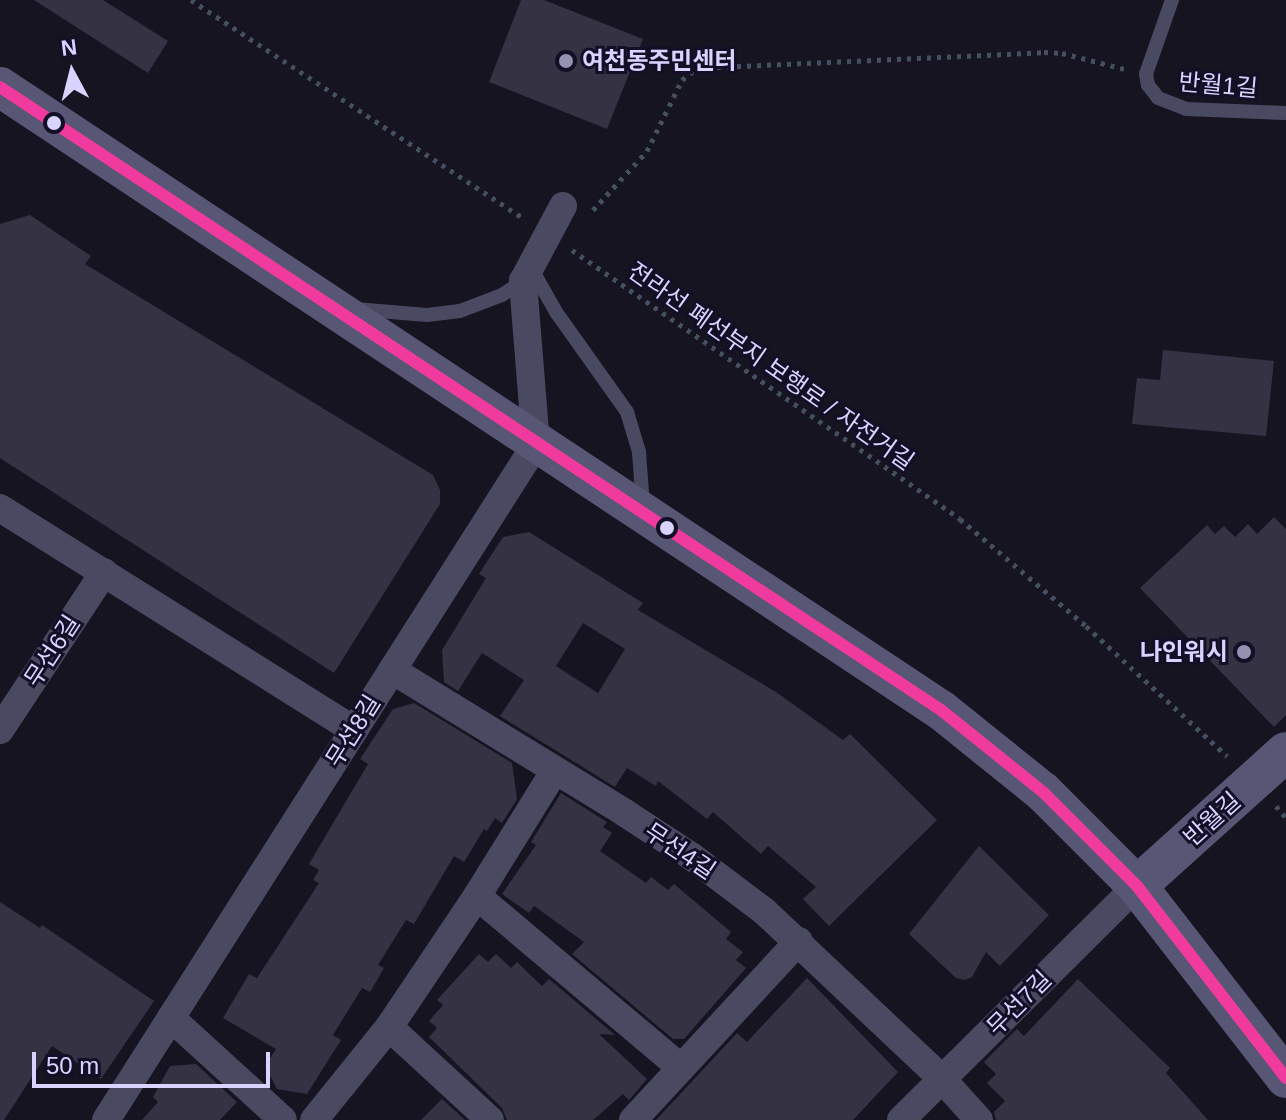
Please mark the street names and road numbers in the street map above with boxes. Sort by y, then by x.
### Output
street label: 반월1길 [1177,67,1259,103]
street label: 전라선 폐선부지 보행로 / 자전거길 [622,256,920,476]
street label: 무선6길 [18,610,86,692]
street label: 무선8길 [320,690,386,772]
street label: 반월길 [1178,786,1246,852]
street label: 무선4길 [639,817,721,885]
street label: 무선7길 [981,965,1057,1041]

